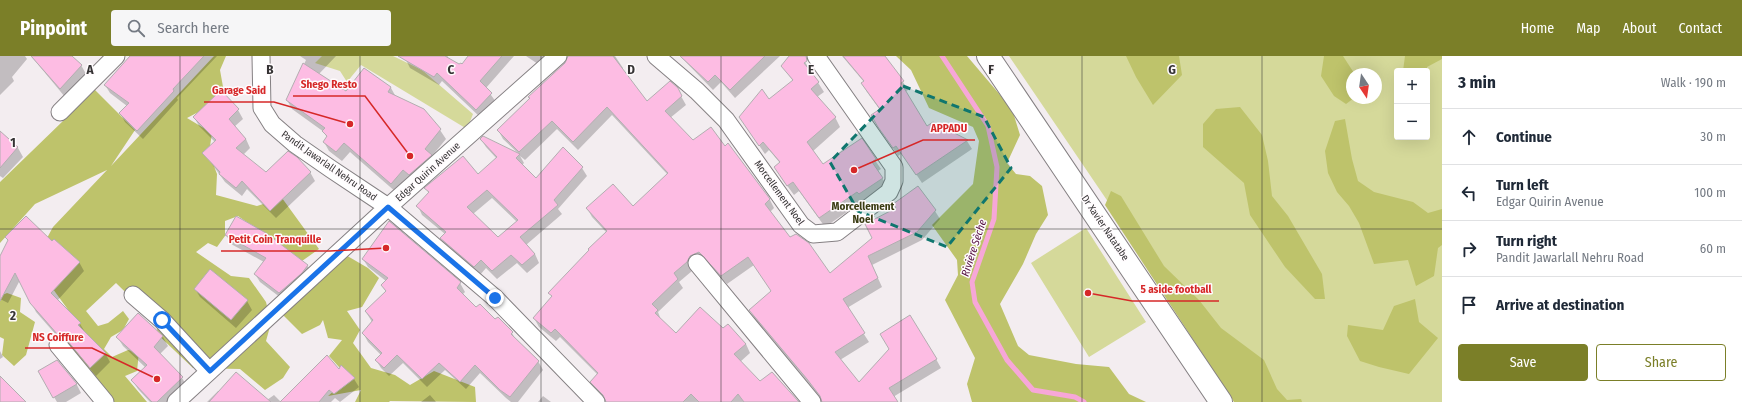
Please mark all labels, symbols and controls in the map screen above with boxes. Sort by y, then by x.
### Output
search box [111,10,391,46]
text: Pinpoint [20,17,87,40]
icon: search [125,17,147,39]
text: Search here [157,19,230,37]
text: Home [1521,20,1554,37]
text: Map [1576,20,1600,37]
text: About [1622,20,1657,37]
text: Contact [1679,20,1722,37]
text: A [85,62,94,77]
text: B [266,62,274,77]
text: C [448,62,455,77]
text: D [627,62,635,77]
text: E [808,62,814,77]
text: F [988,62,994,77]
text: G [1168,62,1176,77]
north arrow [1346,68,1382,104]
map controls [1394,68,1430,140]
button: + [1394,68,1430,104]
text: 3 min [1458,72,1496,93]
callout: Shego Resto [293,73,365,96]
text: Walk · 190 m [1661,75,1726,90]
text: Shego Resto [301,78,357,91]
callout: Garage Said [204,79,274,102]
text: Garage Said [212,84,266,97]
button: − [1394,104,1430,140]
callout: APPADU [923,117,975,140]
text: APPADU [930,122,967,135]
icon: ahead [1458,126,1480,148]
street label: Pandit Jawarlall Nehru Road [279,128,379,204]
text: Continue [1496,128,1552,146]
text: 30 m [1700,129,1726,144]
text: 1 [10,135,16,150]
street label: Edgar Quirin Avenue [393,140,463,204]
street label: Morcellement Noel [751,158,807,228]
text: Turn left [1496,176,1549,194]
icon: left [1458,182,1480,204]
text: 100 m [1694,185,1726,200]
street label: Dr Xavier Natatabe [1079,193,1131,263]
text: Edgar Quirin Avenue [1496,194,1604,209]
district label: Morcellement Noel [832,200,895,226]
water label: Rivière Sèche [959,218,989,278]
callout: Petit Coin Tranquille [221,228,330,251]
text: Turn right [1496,232,1557,250]
text: Petit Coin Tranquille [229,233,322,246]
icon: right [1458,238,1480,260]
text: 60 m [1700,241,1726,256]
text: Pandit Jawarlall Nehru Road [1496,250,1644,265]
callout: 5 aside football [1132,278,1219,301]
text: 5 aside football [1140,283,1212,296]
route end [486,289,504,307]
icon: arrive [1458,294,1480,316]
text: Arrive at destination [1496,296,1624,314]
text: 2 [9,308,16,323]
route start [153,311,171,329]
callout: NS Coiffure [25,325,92,348]
text: NS Coiffure [32,331,84,344]
button: Save [1458,344,1588,381]
button: Share [1596,344,1726,381]

